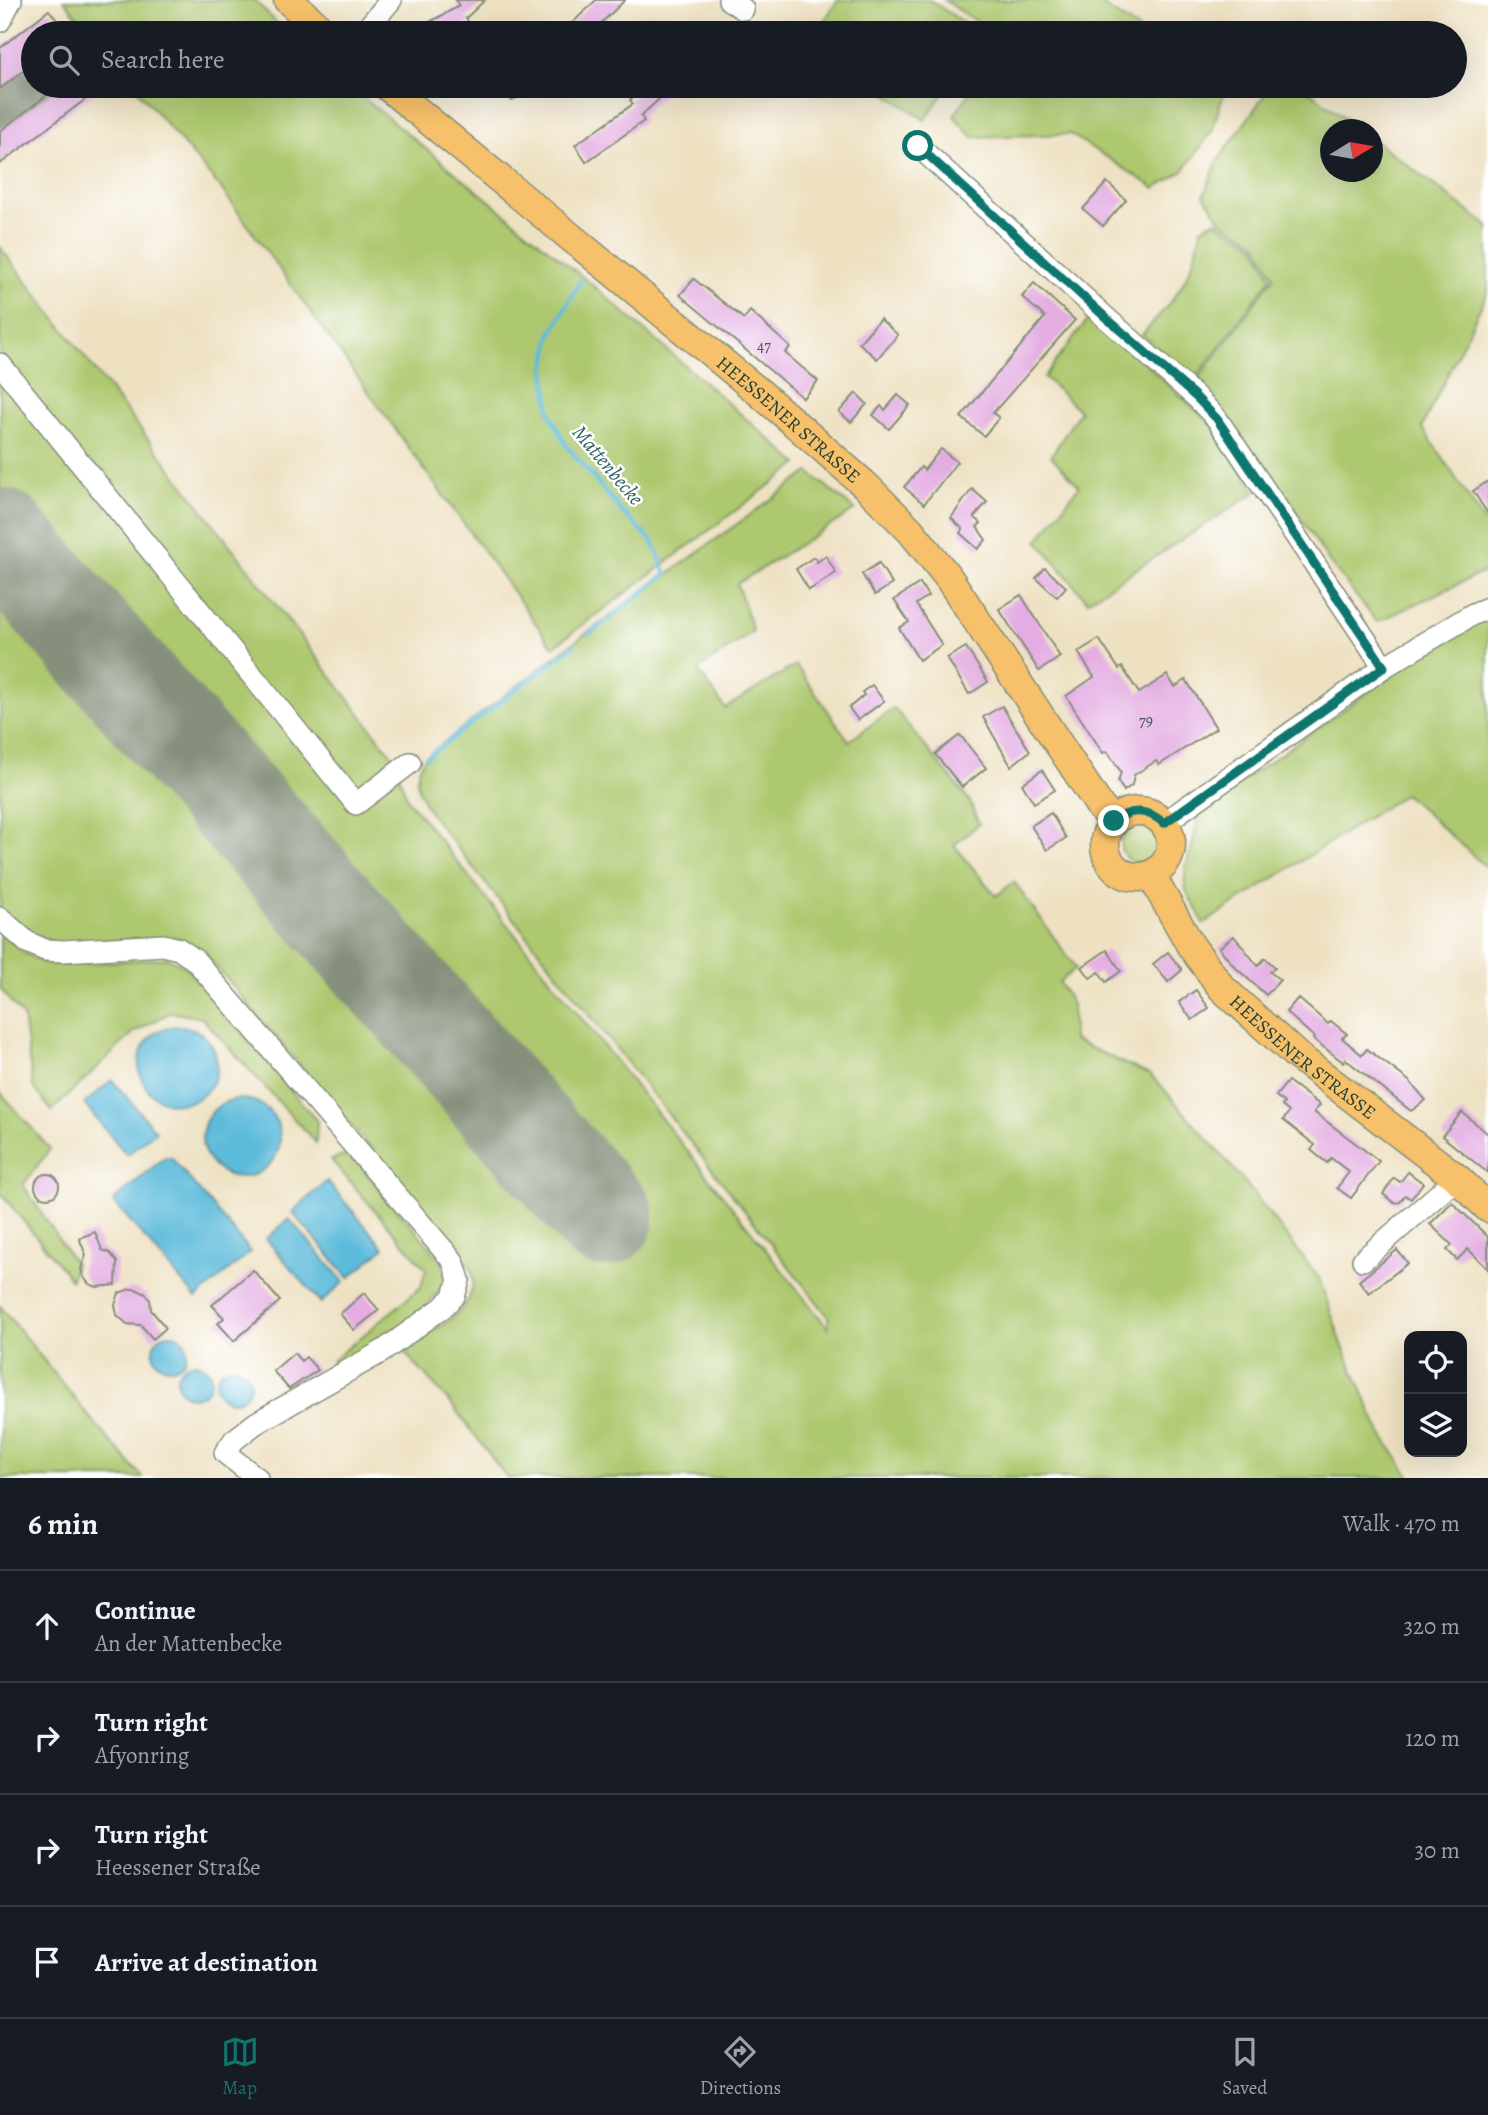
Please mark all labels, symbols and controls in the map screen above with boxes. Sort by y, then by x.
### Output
search box [21,21,1467,98]
icon: search [45,41,83,79]
text: Search here [101,42,225,77]
north arrow [1320,119,1383,182]
route start [902,130,933,161]
house number: 47 [757,335,771,357]
street label: HEESSENER STRASSE [710,350,866,489]
water label: Mattenbecke [566,419,650,511]
house number: 79 [1139,710,1153,732]
route end [1098,805,1129,836]
street label: HEESSENER STRASSE [1224,989,1381,1126]
map controls [1404,1331,1467,1457]
button: locate [1404,1331,1467,1394]
button: layers [1404,1394,1467,1457]
text: 6 min [28,1504,98,1544]
text: Walk · 470 m [1343,1508,1460,1539]
text: Continue [95,1593,196,1628]
icon: ahead [28,1607,66,1645]
text: 320 m [1404,1611,1460,1642]
text: An der Mattenbecke [95,1628,282,1659]
text: Turn right [95,1705,208,1740]
icon: right [28,1719,66,1757]
text: 120 m [1405,1723,1460,1754]
text: Afyonring [95,1740,189,1771]
text: Turn right [95,1817,208,1852]
icon: right [28,1831,66,1869]
text: 30 m [1414,1835,1460,1866]
text: Heessener Straße [95,1852,261,1883]
icon: arrive [28,1943,66,1981]
text: Arrive at destination [95,1945,318,1980]
tab: Map [221,2033,259,2101]
tab: Directions [700,2033,781,2101]
tab: Saved [1222,2033,1267,2101]

